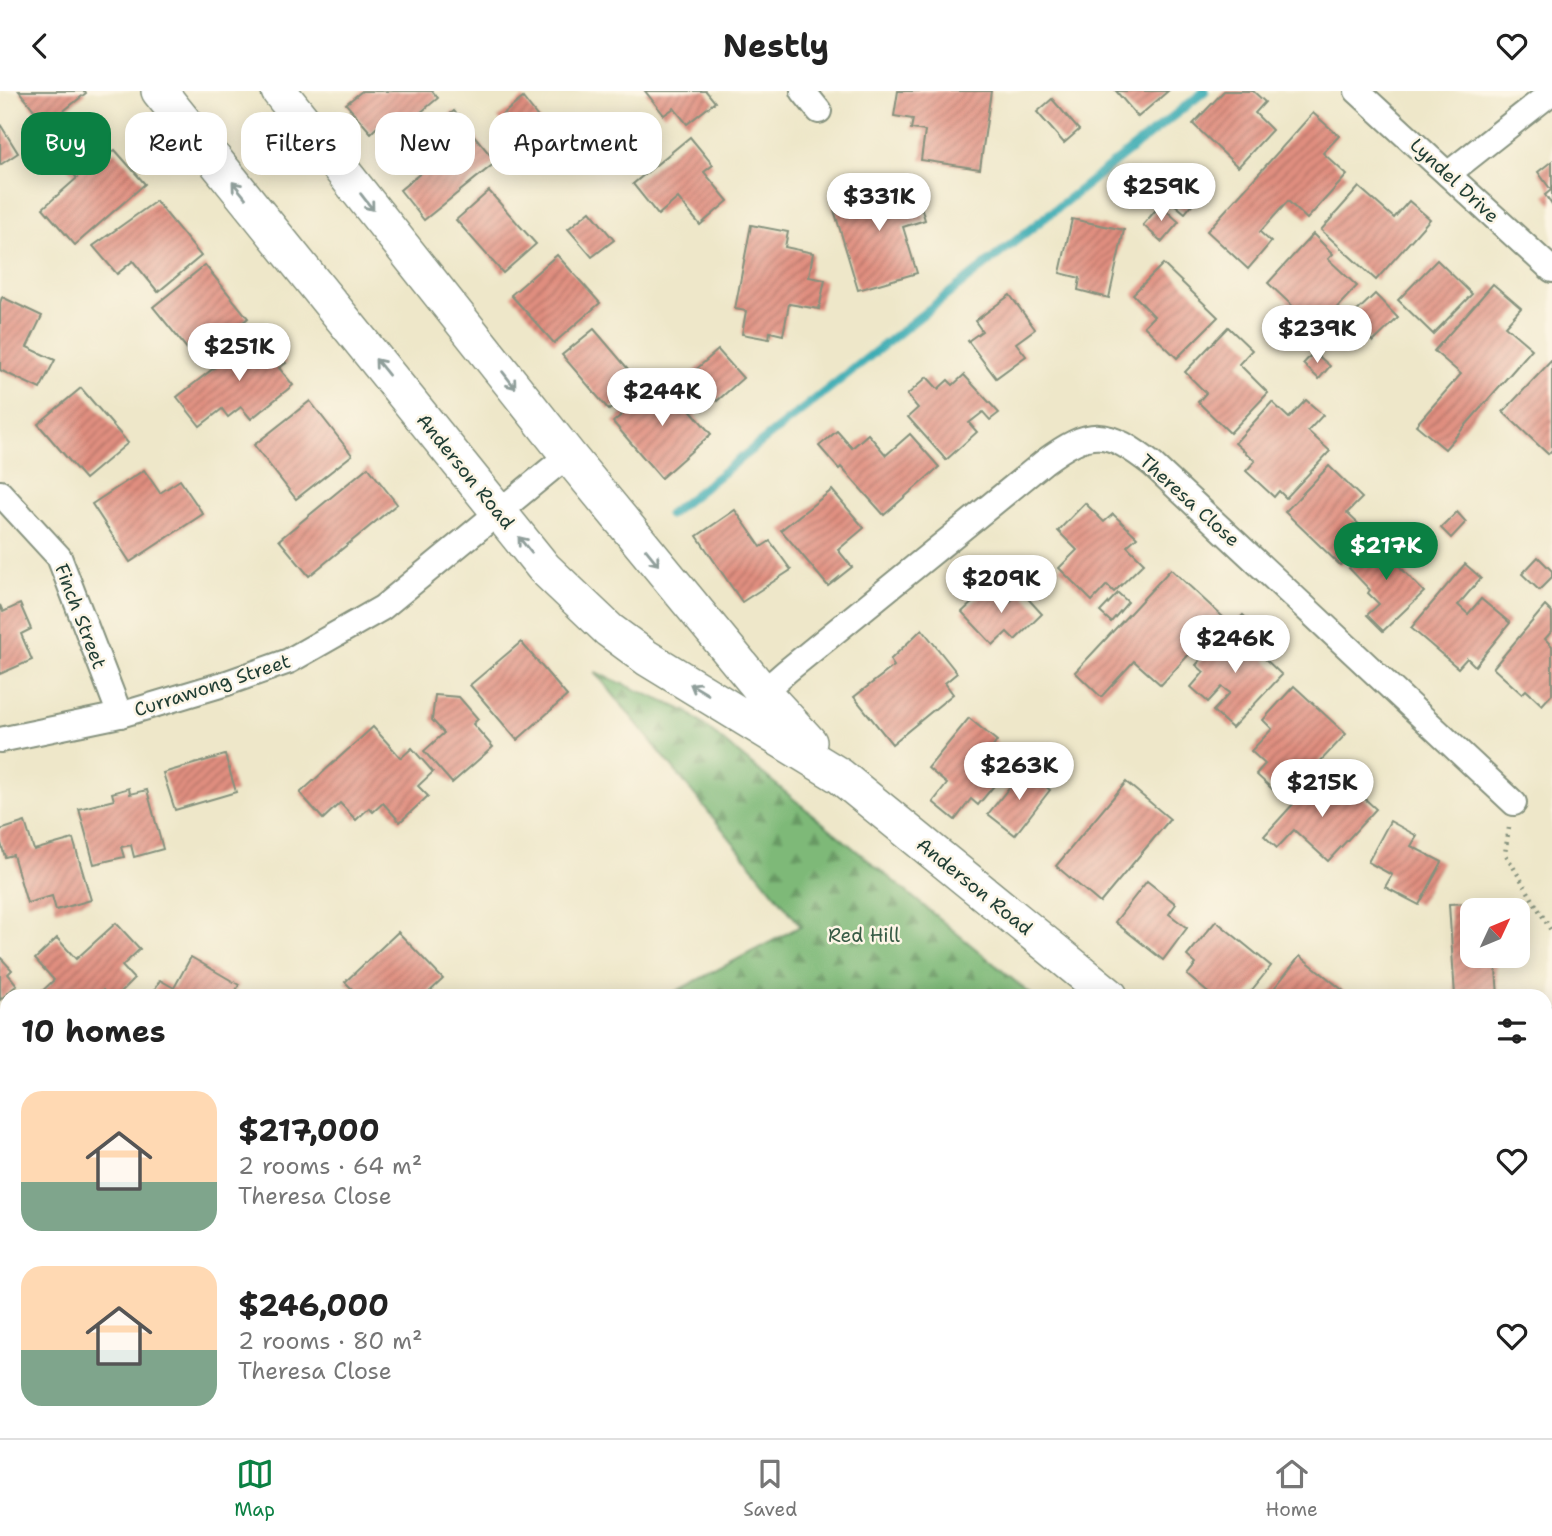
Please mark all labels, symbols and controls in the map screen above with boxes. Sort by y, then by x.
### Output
text: Nestly [723,24,829,67]
icon: back [21,27,59,65]
icon: heart [1493,27,1531,65]
chip: Buy [21,112,111,175]
chip: Rent [125,112,227,175]
chip: Filters [241,112,361,175]
chip: New [375,112,475,175]
chip: Apartment [489,112,662,175]
street label: Lyndel Drive [1405,133,1505,228]
pin: $259K [1112,163,1210,223]
text: $259K [1123,171,1199,201]
pin: $331K [830,173,928,233]
text: $331K [843,181,915,211]
one-way arrow [231,182,247,200]
one-way arrow [359,192,374,211]
pin: $239K [1268,306,1366,365]
text: $239K [1278,313,1356,343]
pin: $251K [190,323,288,383]
text: $251K [204,331,274,361]
one-way arrow [374,359,390,377]
pin: $244K [613,369,711,428]
one-way arrow [501,370,516,389]
text: $244K [623,376,701,406]
street label: Anderson Road [411,408,520,534]
street label: Theresa Close [1134,449,1245,552]
pin: $217K [1337,523,1435,582]
text: $217K [1350,530,1422,560]
one-way arrow [517,536,533,554]
one-way arrow [644,547,660,565]
pin: $209K [952,555,1050,615]
street label: Finch Street [49,560,112,672]
text: $209K [962,563,1040,593]
pin: $246K [1186,615,1284,675]
text: $246K [1196,623,1274,653]
street label: Currawong Street [131,648,293,723]
one-way arrow [689,681,709,695]
pin: $263K [970,743,1068,802]
text: $263K [980,750,1058,780]
pin: $215K [1273,759,1371,819]
text: $215K [1287,767,1357,797]
street label: Anderson Road [912,832,1038,941]
north arrow [1460,898,1530,968]
map controls [1460,898,1530,968]
park label: Red Hill [828,923,900,948]
text: 10 homes [21,1011,166,1052]
icon: filters [1493,1012,1531,1050]
text: $217,000 [238,1110,380,1151]
icon: home [77,1119,161,1203]
icon: heart [1493,1142,1531,1180]
text: 2 rooms · 64 m² [238,1151,422,1181]
text: Theresa Close [238,1181,392,1211]
text: $246,000 [238,1285,389,1326]
icon: home [77,1294,161,1378]
icon: heart [1493,1317,1531,1355]
text: 2 rooms · 80 m² [238,1326,423,1356]
text: Theresa Close [238,1356,392,1386]
tab: Map [234,1455,275,1522]
tab: Saved [743,1455,797,1522]
tab: Home [1266,1455,1318,1522]

